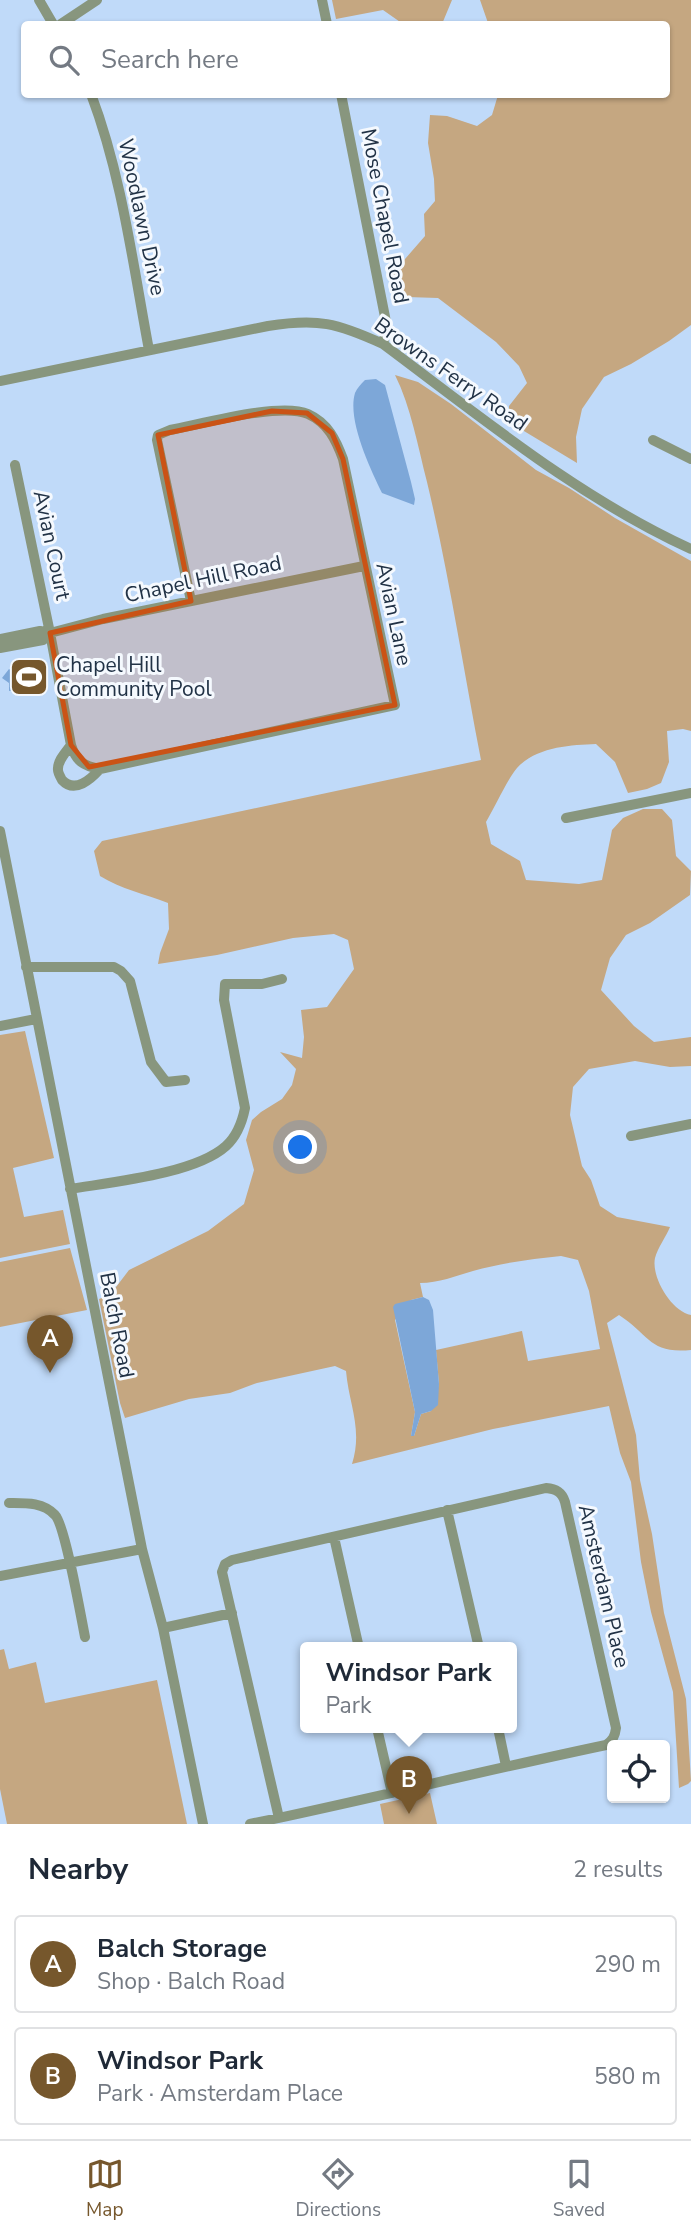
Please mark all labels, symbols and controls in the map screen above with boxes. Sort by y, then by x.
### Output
search box [21,21,670,98]
icon: search [45,41,83,79]
text: Search here [101,42,239,77]
street label: Mose Chapel Road [354,126,416,306]
street label: Woodlawn Drive [112,136,172,298]
street label: Browns Ferry Road [369,311,533,437]
street label: Avian Court [27,488,77,603]
street label: Chapel Hill Road [122,549,284,609]
street label: Avian Lane [369,560,419,668]
place label: Chapel Hill Community Pool [56,651,212,703]
sports icon: Chapel Hill Community Pool [8,656,50,698]
your location [283,1130,317,1164]
street label: Balch Road [93,1270,141,1380]
pin: A [27,1315,73,1373]
street label: Amsterdam Place [572,1501,636,1671]
popup [300,1642,517,1733]
text: Windsor Park [326,1655,491,1690]
text: Park [326,1690,371,1721]
map controls [607,1740,670,1803]
button: locate [607,1740,670,1803]
pin: B [386,1756,432,1814]
text: Nearby [28,1849,128,1890]
text: 2 results [573,1854,663,1885]
text: Balch Storage [97,1931,267,1966]
text: A [44,1949,62,1980]
text: 290 m [594,1949,661,1980]
text: Shop · Balch Road [97,1966,285,1997]
text: Windsor Park [97,2043,263,2078]
text: B [45,2061,61,2092]
text: 580 m [594,2061,661,2092]
text: Park · Amsterdam Place [97,2078,343,2109]
tab: Map [86,2155,124,2223]
tab: Directions [295,2155,381,2223]
tab: Saved [553,2155,605,2223]

